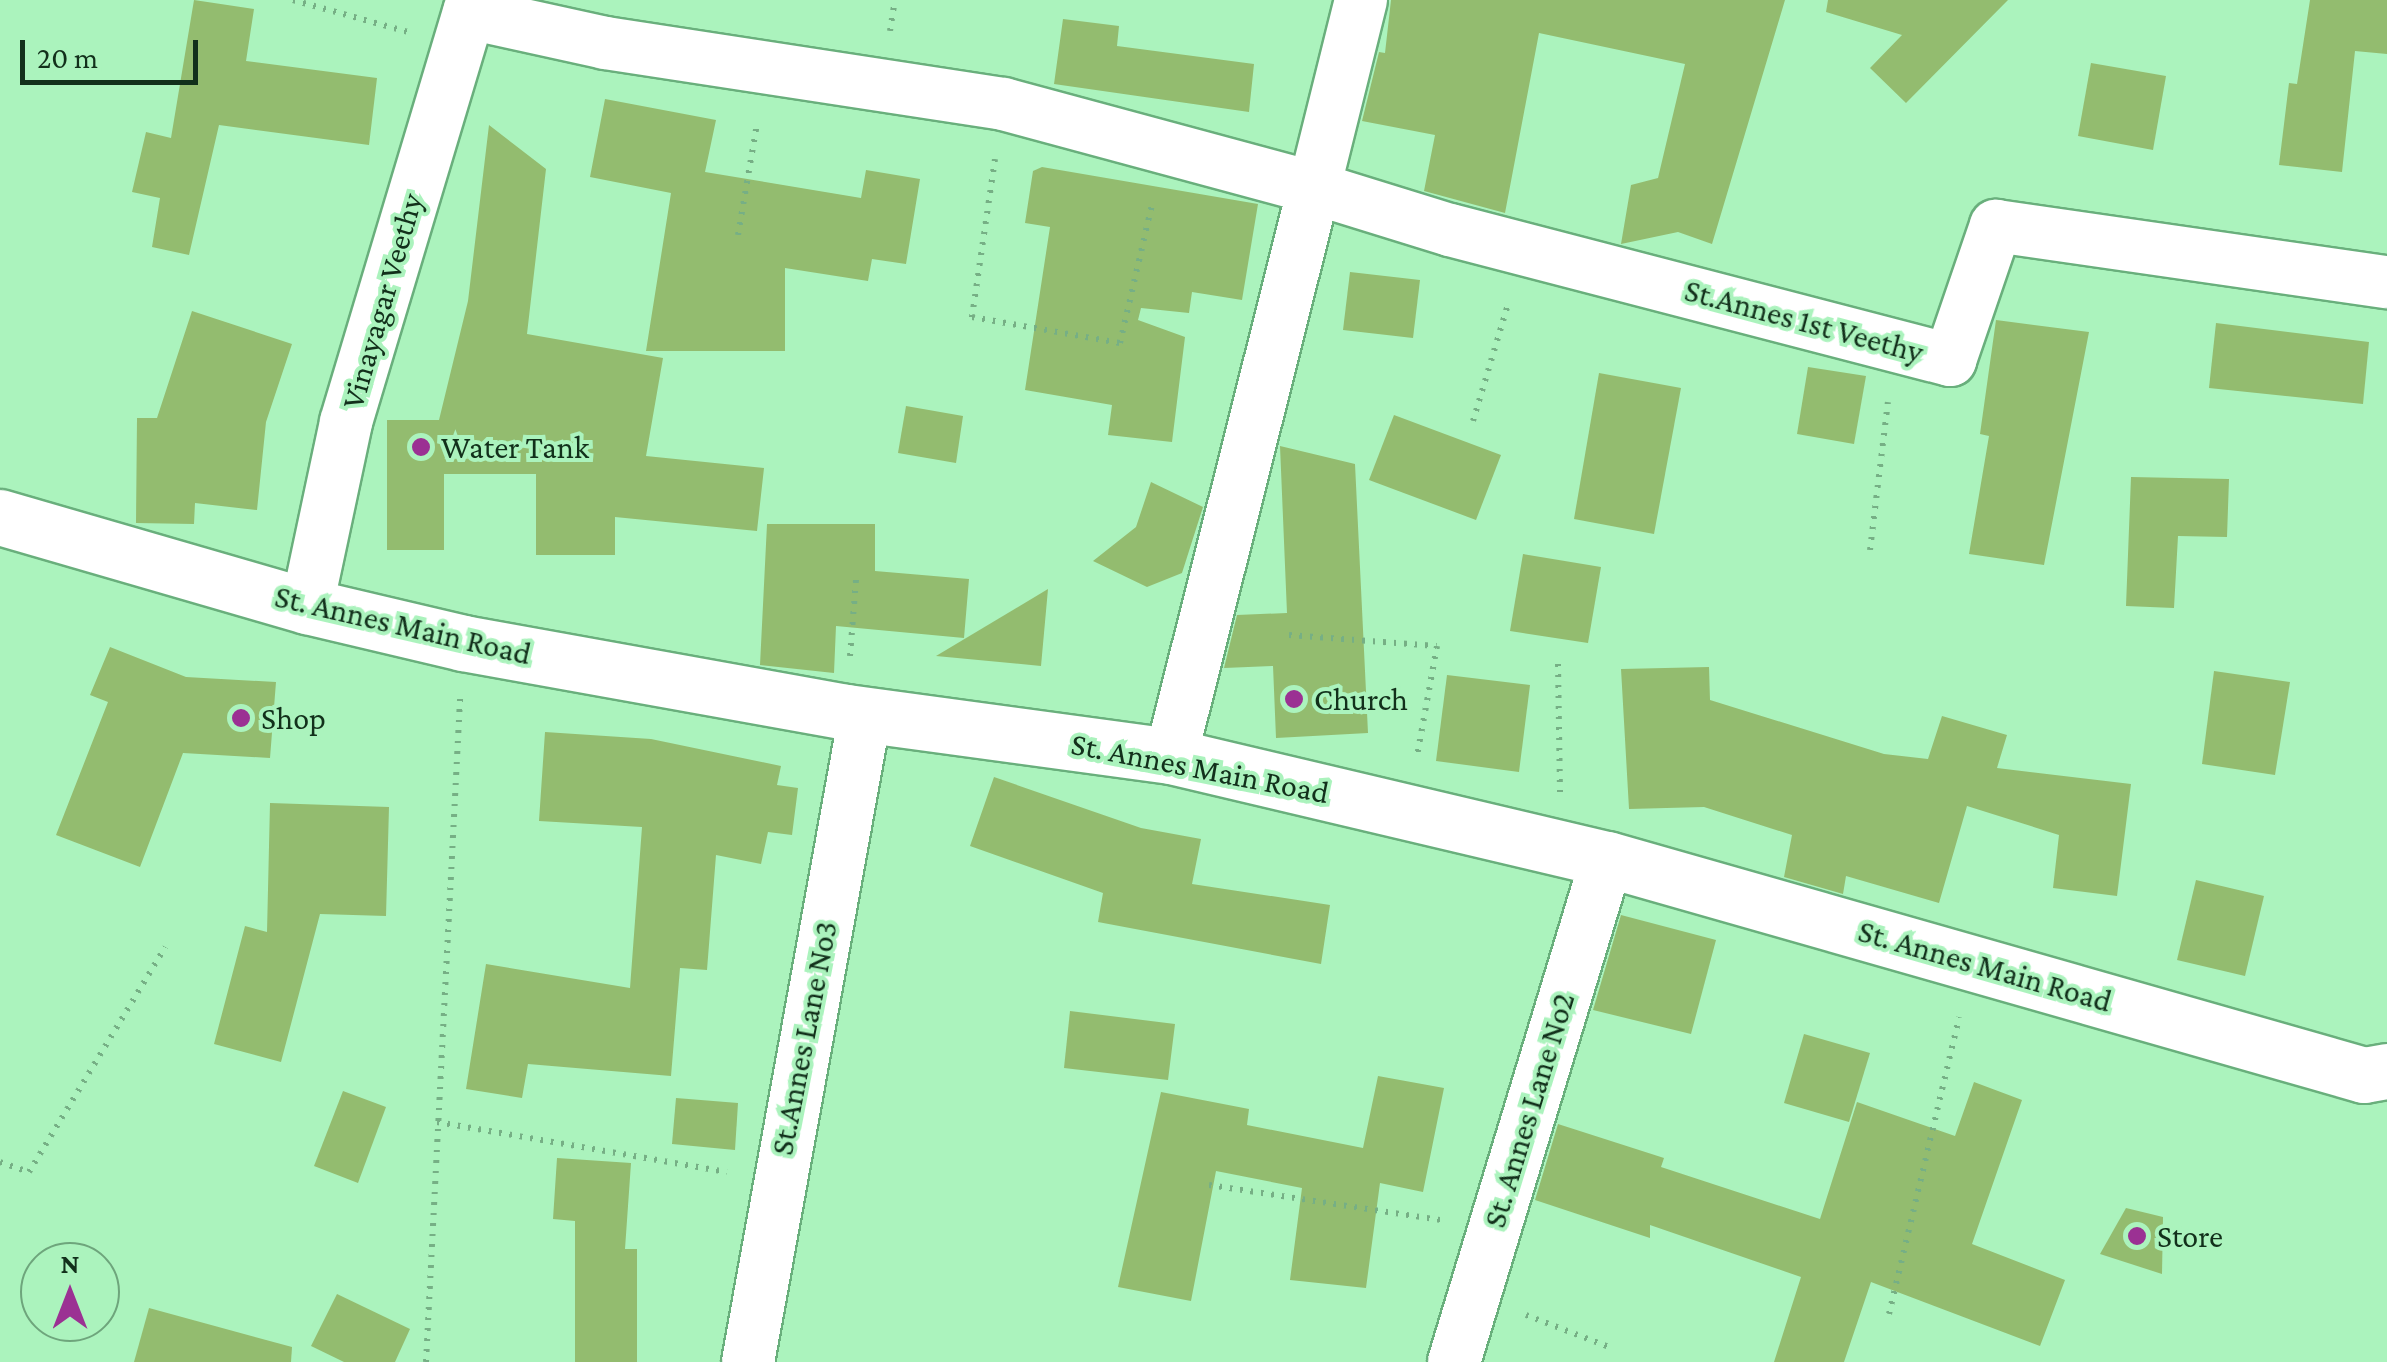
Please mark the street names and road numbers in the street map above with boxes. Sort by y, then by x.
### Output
street label: Vinayagar Veethy [333,189,431,413]
street label: St.Annes 1st Veethy [1680,271,1928,371]
street label: St. Annes Main Road [271,577,535,673]
street label: St. Annes Main Road [1068,724,1332,812]
street label: St. Annes Main Road [1854,911,2116,1021]
street label: St.Annes Lane No3 [762,918,846,1158]
street label: St. Annes Lane No2 [1475,988,1583,1232]

